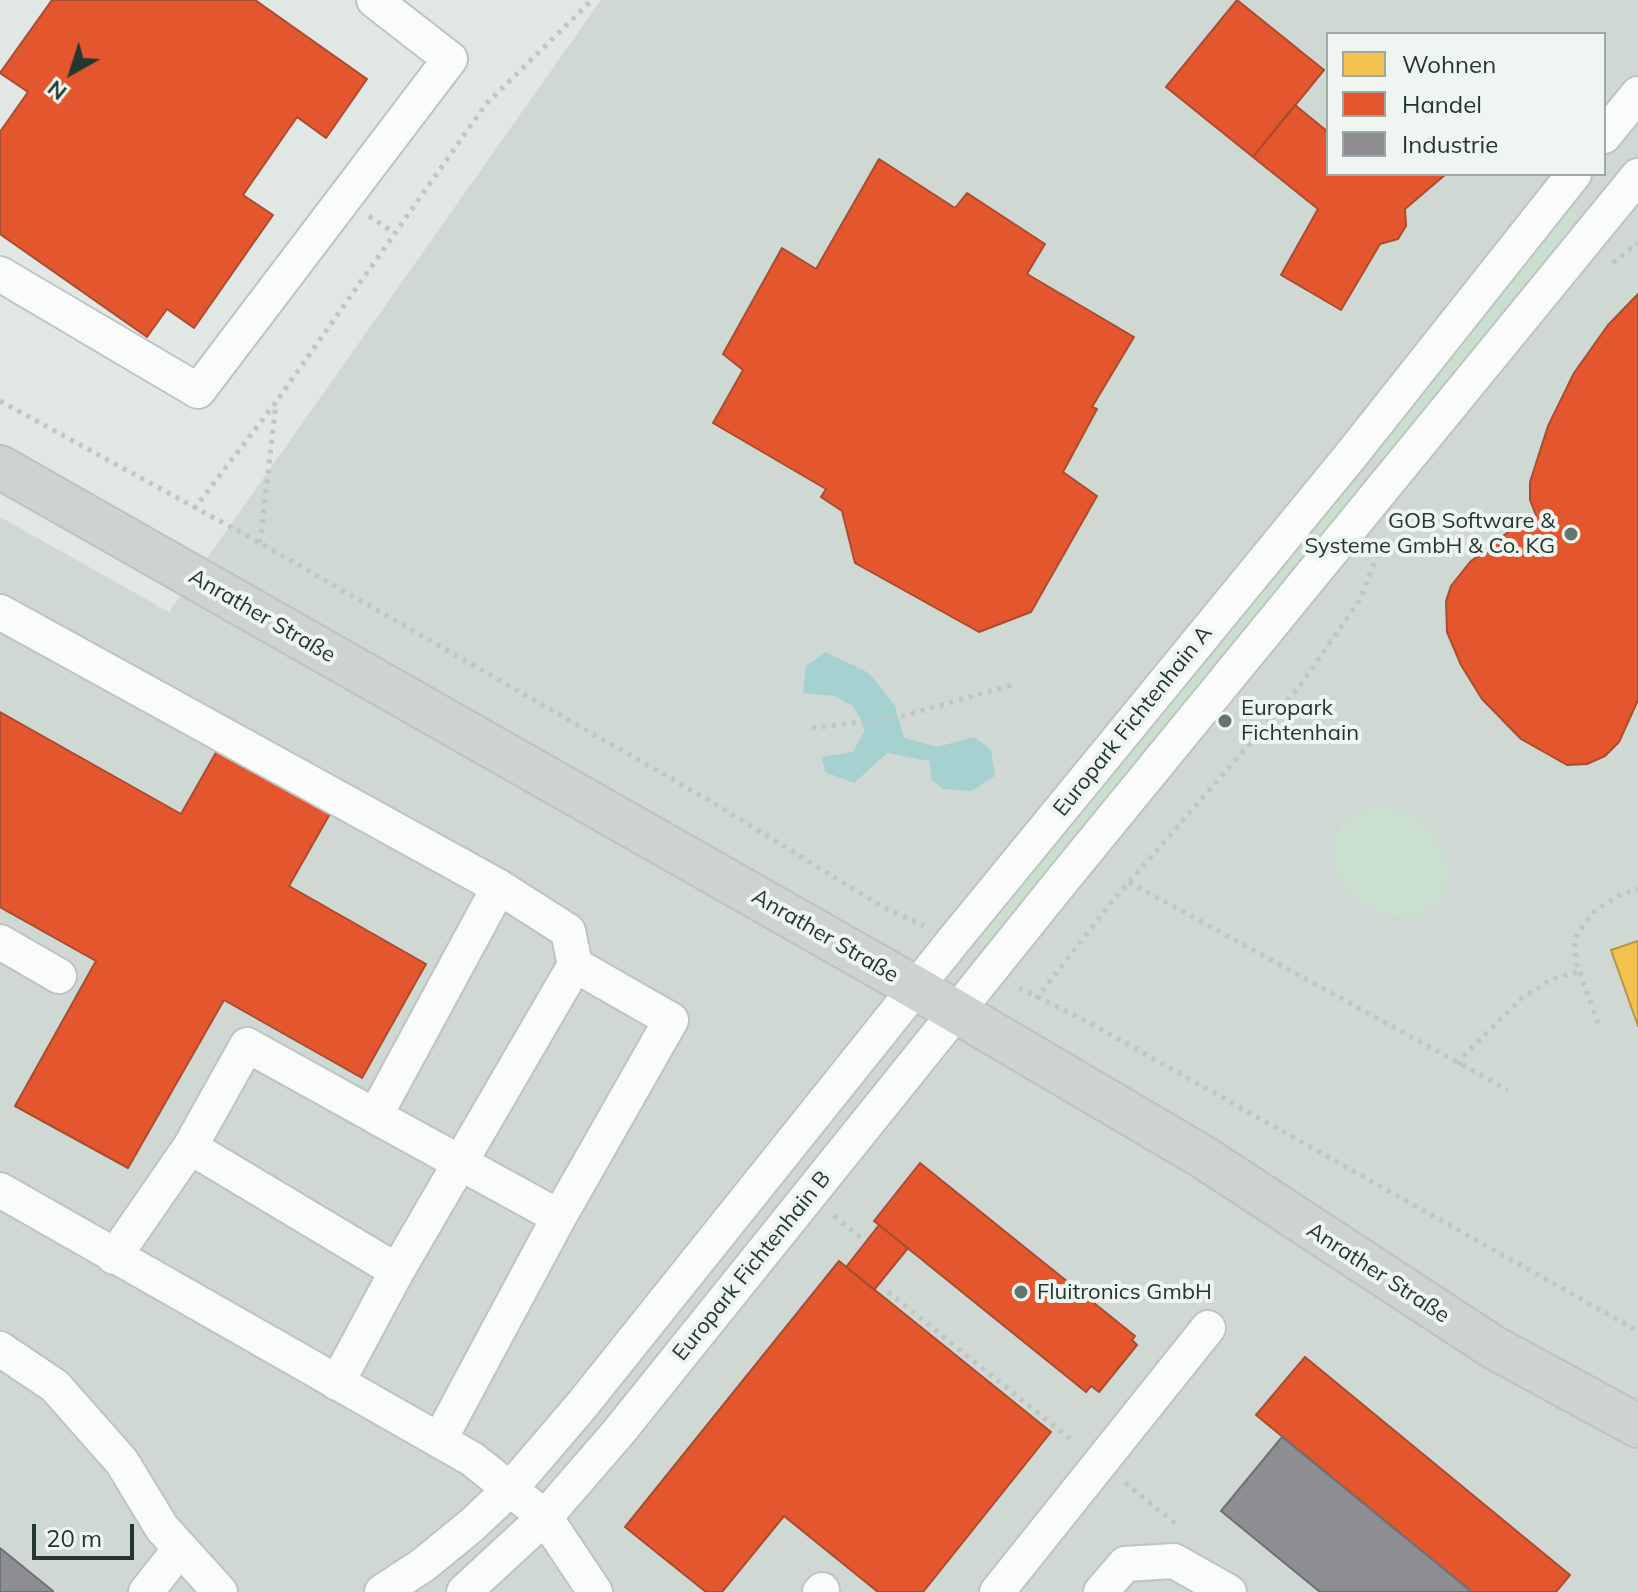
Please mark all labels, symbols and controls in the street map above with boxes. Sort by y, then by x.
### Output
north arrow [32,32,112,112]
legend [1326,32,1606,176]
text: Wohnen [1402,49,1496,79]
text: N [42,75,72,107]
text: Handel [1402,89,1482,119]
text: Industrie [1402,129,1498,159]
place label: GOB Software & Systeme GmbH & Co. KG [1304,508,1555,560]
marker: GOB Software & Systeme GmbH & Co. KG [1562,525,1580,543]
street label: Anrather Straße [184,563,340,669]
street label: Europark Fichtenhain A [1048,620,1218,822]
place label: Europark Fichtenhain [1241,695,1359,746]
marker: Europark Fichtenhain [1216,712,1234,730]
street label: Anrather Straße [747,883,903,989]
street label: Europark Fichtenhain B [667,1166,837,1366]
street label: Anrather Straße [1302,1217,1454,1329]
place label: Fluitronics GmbH [1037,1279,1212,1305]
marker: Fluitronics GmbH [1012,1283,1030,1301]
scale bar [36,1508,138,1558]
text: 20 m [46,1523,102,1553]

